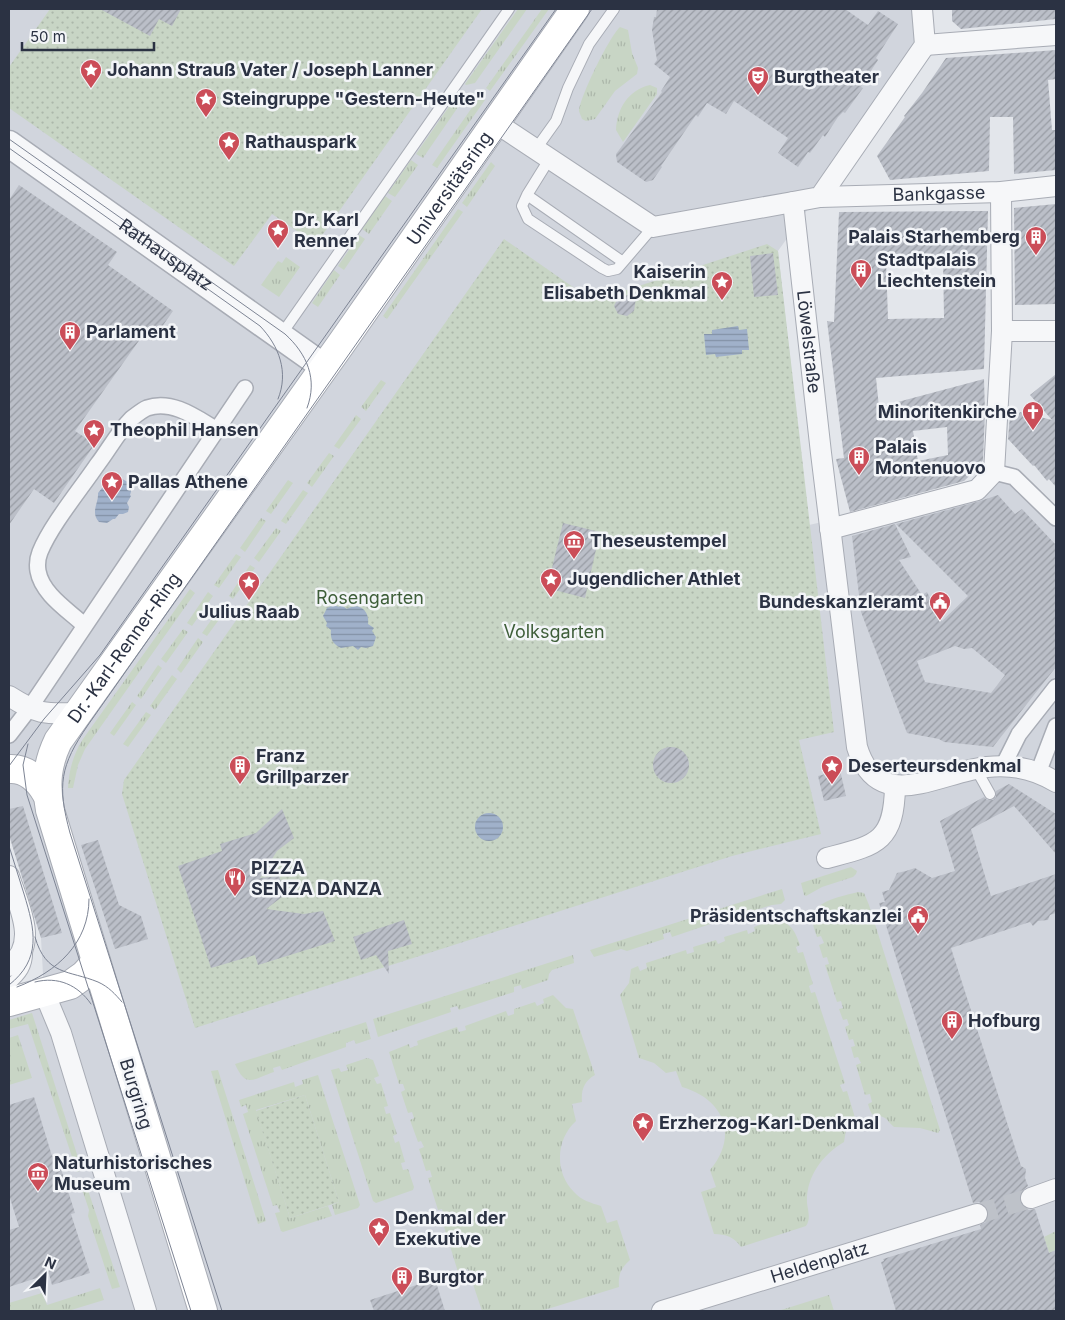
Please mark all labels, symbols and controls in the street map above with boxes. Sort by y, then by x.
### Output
scale bar [22,20,155,52]
text: 50 m [30,27,66,46]
place icon: Johann Strauß Vater / Joseph Lanner [79,58,103,89]
place label: Johann Strauß Vater / Joseph Lanner [107,59,433,80]
theatre icon: Burgtheater [746,65,770,96]
place label: Burgtheater [774,66,879,87]
place icon: Steingruppe "Gestern-Heute" [194,87,218,118]
place label: Steingruppe "Gestern-Heute" [222,88,485,109]
street label: Universitätsring [402,127,496,249]
place icon: Rathauspark [217,130,241,161]
place label: Rathauspark [245,131,357,152]
street label: Bankgasse [892,181,986,205]
place label: Dr. Karl Renner [294,209,359,251]
street label: Rathausplatz [115,214,217,295]
place icon: Dr. Karl Renner [266,218,290,249]
building icon: Palais Starhemberg [1024,225,1048,256]
place label: Palais Starhemberg [848,226,1020,247]
place label: Stadtpalais Liechtenstein [877,249,996,291]
building icon: Stadtpalais Liechtenstein [849,258,873,289]
place label: Kaiserin Elisabeth Denkmal [543,261,706,303]
place icon: Kaiserin Elisabeth Denkmal [710,270,734,301]
street label: Löwelstraße [793,289,825,395]
building icon: Parlament [58,320,82,351]
place label: Parlament [86,321,176,342]
church icon: Minoritenkirche [1021,400,1045,431]
place label: Minoritenkirche [878,401,1017,422]
place icon: Theophil Hansen [82,418,106,449]
place label: Theophil Hansen [110,419,259,440]
place label: Palais Montenuovo [875,436,986,478]
building icon: Palais Montenuovo [847,445,871,476]
place icon: Pallas Athene [100,470,124,501]
place label: Pallas Athene [128,471,248,492]
museum icon: Theseustempel [562,529,586,560]
place label: Theseustempel [590,530,727,551]
place icon: Jugendlicher Athlet [539,567,563,598]
street label: Dr.-Karl-Renner-Ring [63,568,185,727]
place label: Jugendlicher Athlet [567,568,741,589]
place icon: Julius Raab [237,570,261,601]
park label: Rosengarten [316,587,424,608]
public building icon: Bundeskanzleramt [928,590,952,621]
place label: Bundeskanzleramt [759,591,924,612]
place label: Julius Raab [198,601,300,622]
park label: Volksgarten [503,621,605,642]
place label: Franz Grillparzer [256,745,349,787]
building icon: Franz Grillparzer [228,754,252,785]
place icon: Deserteursdenkmal [820,754,844,785]
place label: Deserteursdenkmal [848,755,1021,776]
place label: PIZZA SENZA DANZA [251,857,382,899]
restaurant icon: PIZZA SENZA DANZA [223,866,247,897]
public building icon: Präsidentschaftskanzlei [906,904,930,935]
place label: Präsidentschaftskanzlei [690,905,902,926]
building icon: Hofburg [940,1009,964,1040]
place label: Hofburg [968,1010,1040,1031]
street label: Burgring [116,1056,157,1132]
place icon: Erzherzog-Karl-Denkmal [631,1111,655,1142]
place label: Erzherzog-Karl-Denkmal [659,1112,879,1133]
place label: Naturhistorisches Museum [54,1152,212,1194]
museum icon: Naturhistorisches Museum [26,1161,50,1192]
place label: Denkmal der Exekutive [395,1207,506,1249]
place icon: Denkmal der Exekutive [367,1216,391,1247]
street label: Heldenplatz [768,1237,871,1287]
north arrow [20,1250,70,1300]
text: N [42,1253,59,1273]
building icon: Burgtor [390,1265,414,1296]
place label: Burgtor [418,1266,484,1287]

